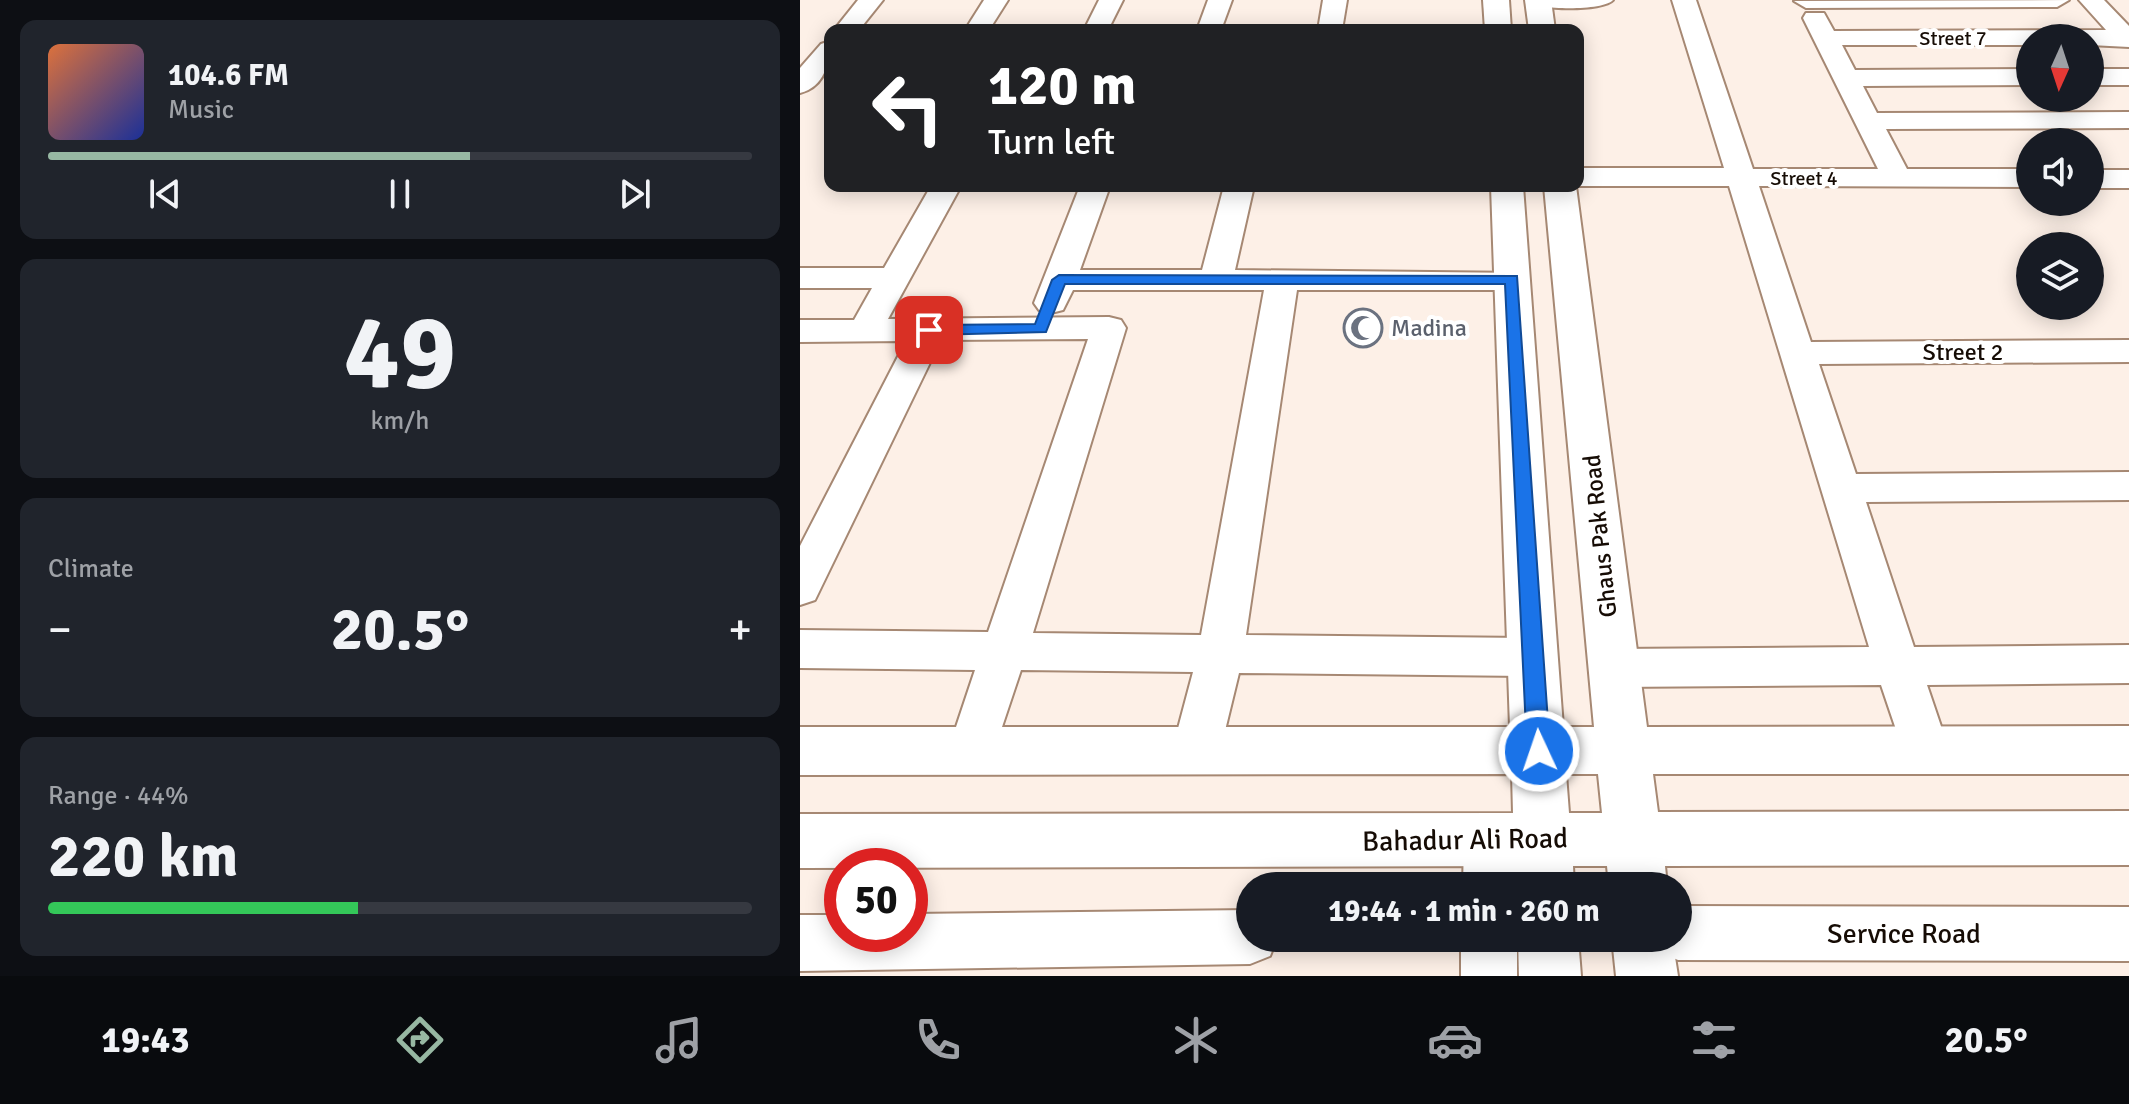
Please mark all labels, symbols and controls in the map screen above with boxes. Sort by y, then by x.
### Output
north arrow [2016,24,2104,112]
map controls [2016,24,2104,320]
street label: Street 7 [1919,26,1987,51]
text: 120 m [988,51,1136,120]
icon: left [856,56,960,160]
text: 104.6 FM [168,57,289,94]
text: Music [168,94,234,126]
text: Turn left [988,120,1115,165]
button: sound [2016,128,2104,216]
street label: Street 4 [1770,166,1838,191]
icon: previous [143,172,187,216]
icon: pause [378,172,422,216]
icon: next [613,172,657,216]
button: layers [2016,232,2104,320]
text: 49 [344,289,456,417]
pin [895,296,963,364]
mosque icon: Madina [1342,307,1384,349]
icon: arrive [907,308,951,352]
place label: Madina [1391,313,1467,343]
street label: Street 2 [1923,337,2003,367]
text: km/h [371,405,429,437]
street label: Ghaus Pak Road [1577,453,1623,619]
text: Climate [48,553,134,585]
text: 20.5° [331,593,469,667]
text: − [48,603,72,657]
text: + [728,603,752,657]
position arrow [1497,709,1581,793]
text: Range · 44% [48,780,189,812]
text: 220 km [48,820,238,894]
street label: Bahadur Ali Road [1362,821,1568,859]
speed limit sign: 50 [824,848,928,952]
text: 19:44 · 1 min · 260 m [1328,893,1600,930]
street label: Service Road [1827,917,1981,951]
icon: directions [392,1012,448,1068]
icon: music [651,1012,707,1068]
icon: phone [910,1012,966,1068]
icon: climate [1168,1012,1224,1068]
icon: car [1427,1012,1483,1068]
icon: filters [1686,1012,1742,1068]
text: 19:43 [101,1018,190,1063]
text: 20.5° [1945,1018,2028,1063]

